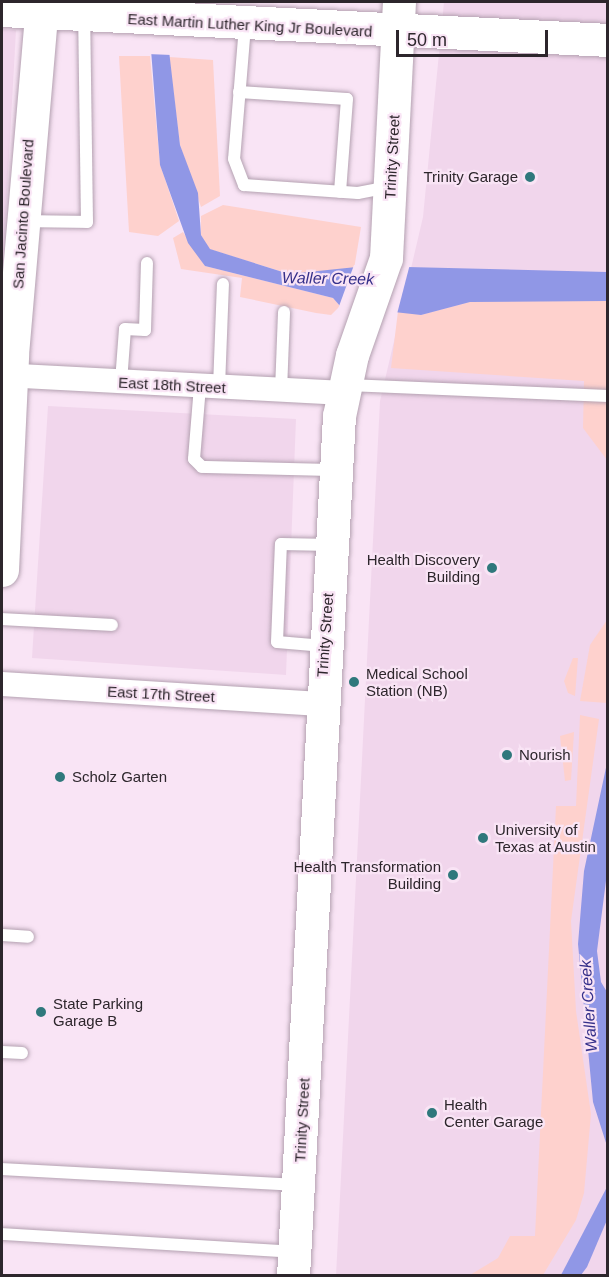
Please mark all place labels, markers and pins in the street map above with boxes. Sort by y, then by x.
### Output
place label: Trinity Garage [424,168,518,186]
marker: Trinity Garage [523,170,537,184]
place label: Health Discovery Building [367,550,480,585]
marker: Health Discovery Building [485,561,499,575]
place label: Medical School Station (NB) [366,664,468,699]
marker: Medical School Station (NB) [347,675,361,689]
place label: Nourish [519,746,571,764]
marker: Nourish [500,748,514,762]
place label: Scholz Garten [72,768,167,786]
marker: Scholz Garten [53,770,67,784]
place label: University of Texas at Austin [495,820,597,855]
marker: University of Texas at Austin [476,831,490,845]
place label: Health Transformation Building [293,857,441,892]
marker: Health Transformation Building [446,868,460,882]
place label: State Parking Garage B [53,994,143,1029]
marker: State Parking Garage B [34,1005,48,1019]
place label: Health Center Garage [444,1095,543,1130]
marker: Health Center Garage [425,1106,439,1120]

